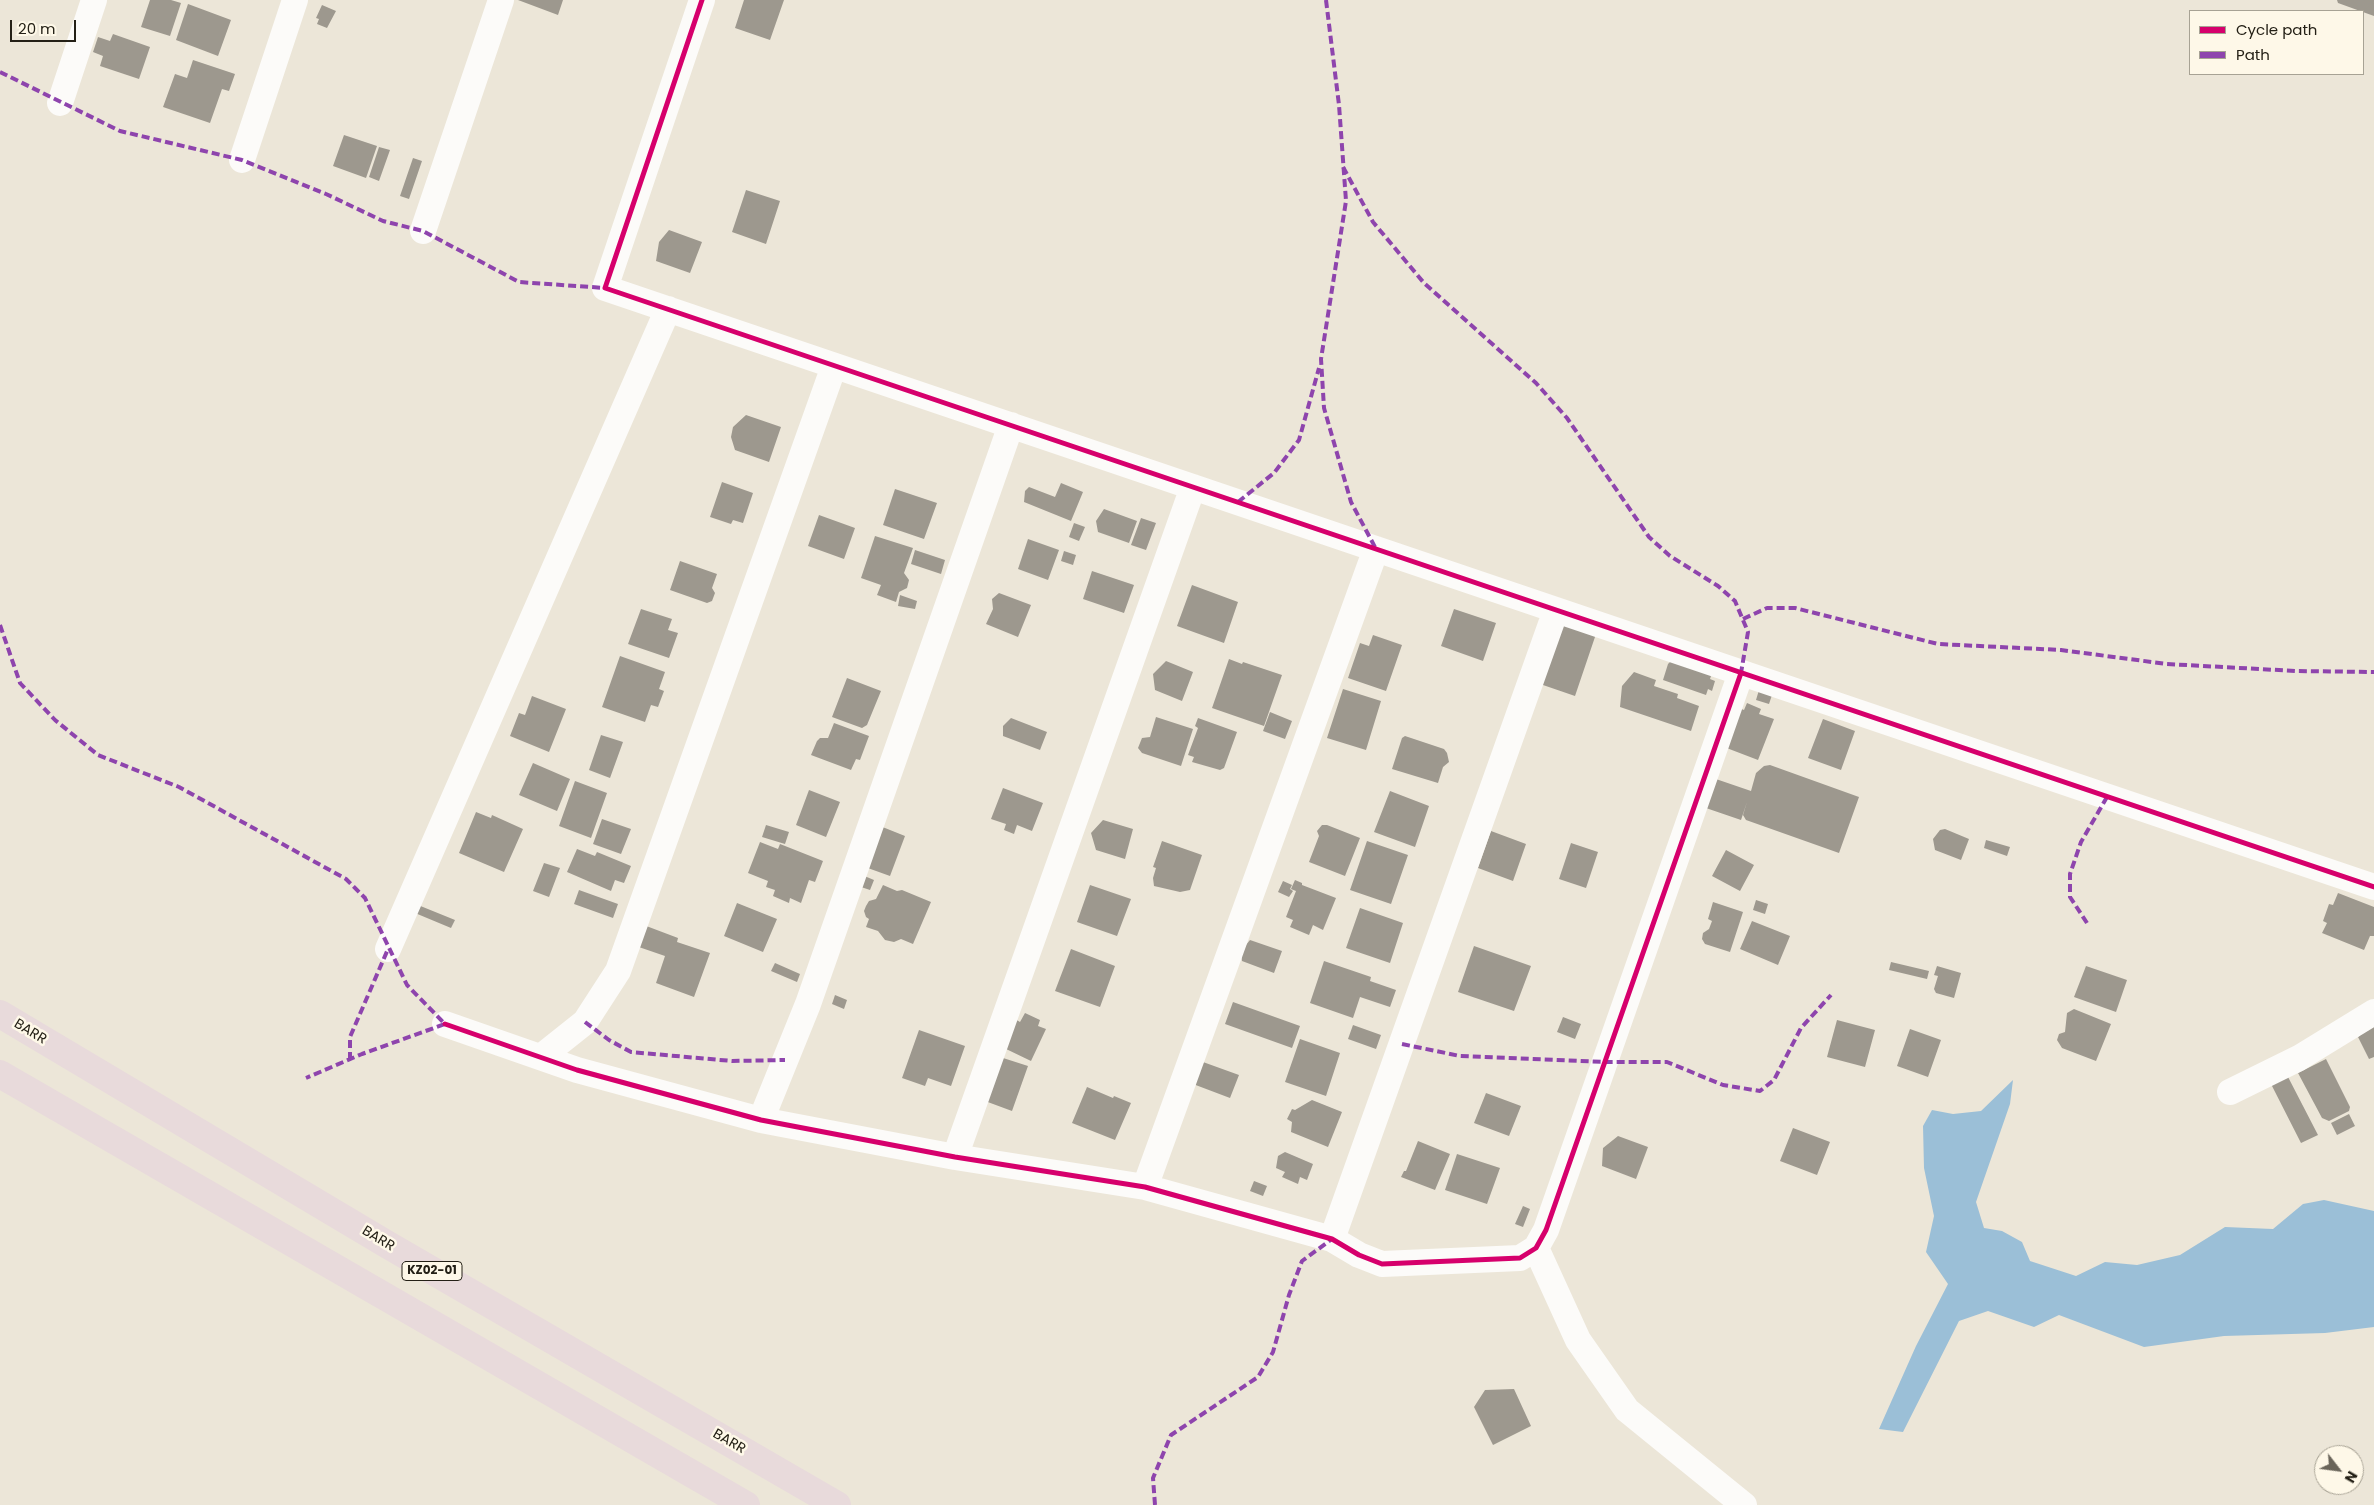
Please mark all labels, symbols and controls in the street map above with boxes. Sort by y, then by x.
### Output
scale bar [12,10,79,42]
legend [2189,10,2364,75]
text: 20 m [18,18,56,39]
text: Cycle path [2236,19,2317,40]
text: Path [2236,44,2270,65]
street label: BARR [11,1016,49,1048]
street label: BARR [359,1223,397,1255]
road number: KZ02-01 [402,1262,462,1280]
street label: BARR [710,1426,748,1458]
north arrow [2314,1445,2364,1495]
text: N [2340,1467,2362,1487]

